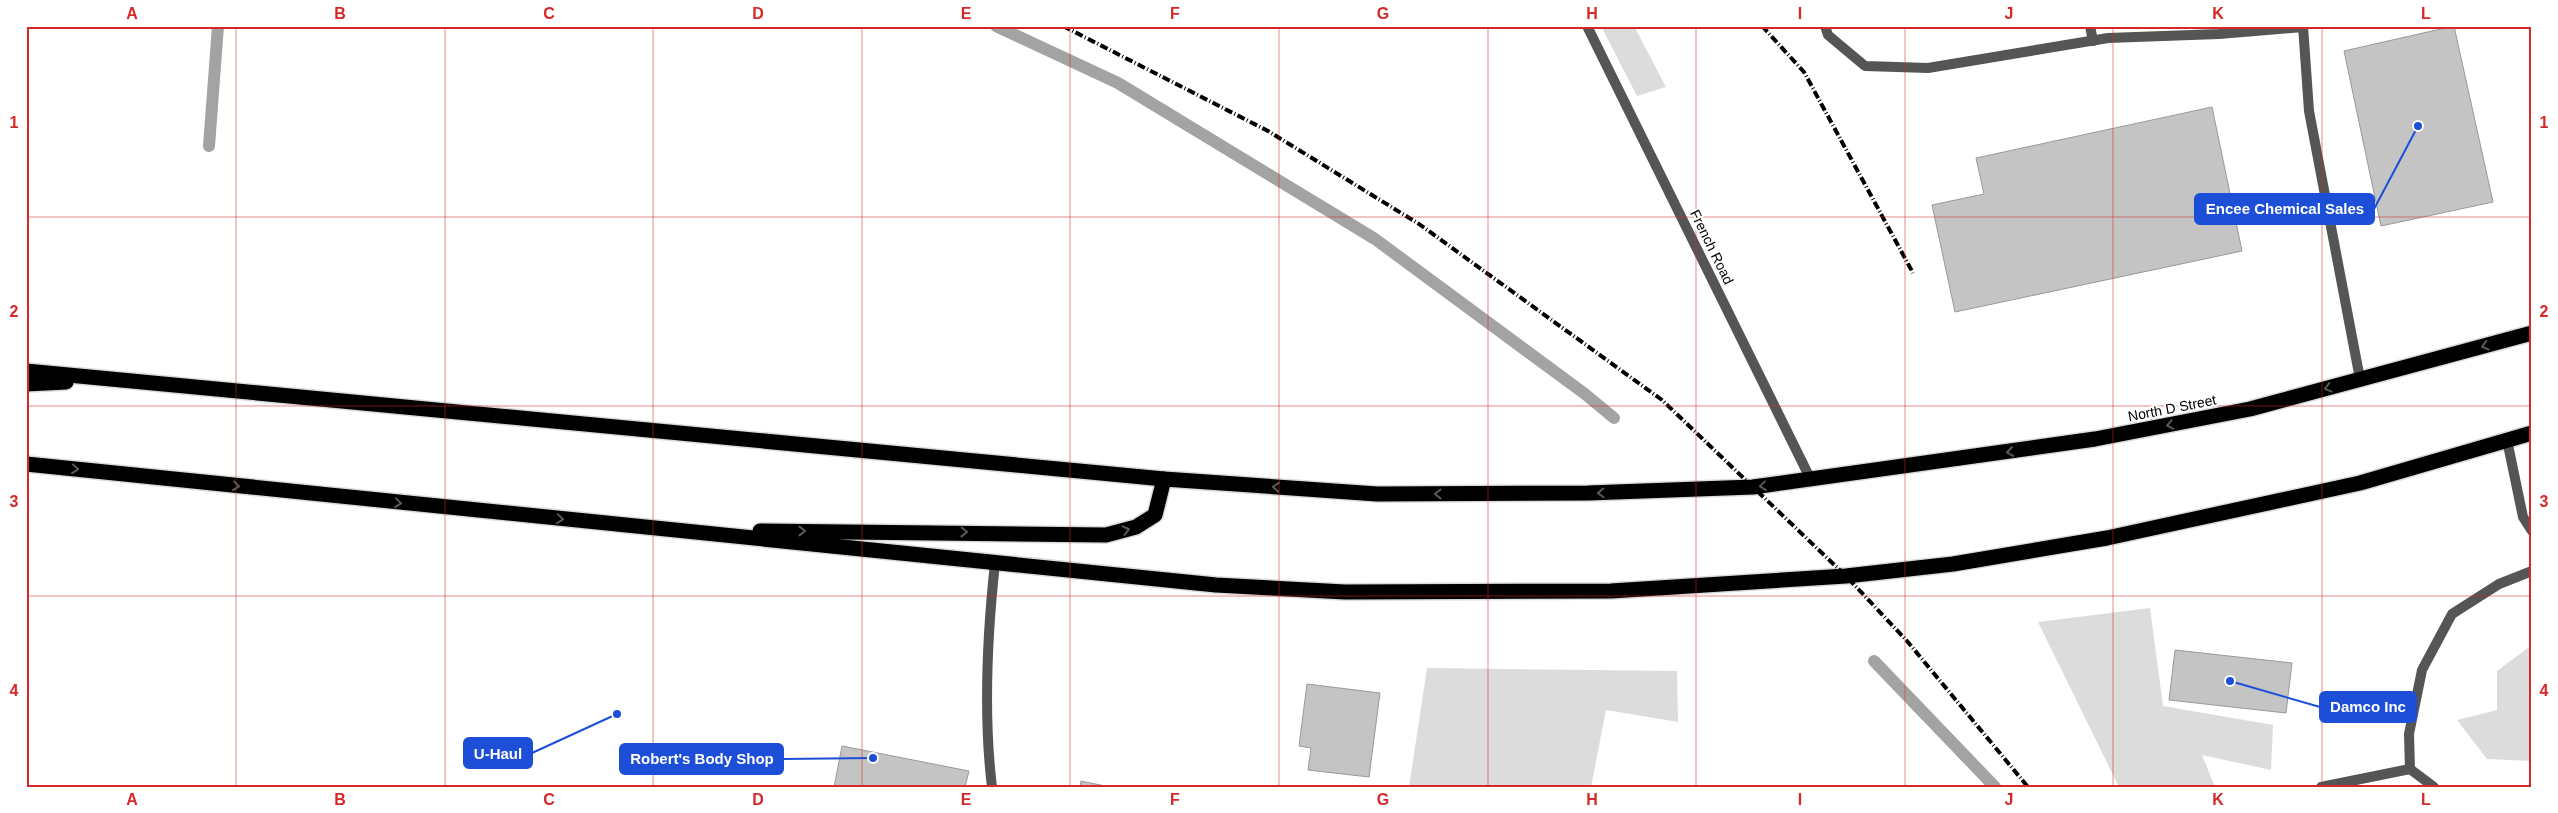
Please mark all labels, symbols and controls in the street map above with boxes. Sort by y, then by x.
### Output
text: A [126,5,138,22]
text: B [334,5,346,22]
text: C [543,5,555,22]
text: D [752,5,764,22]
text: E [961,5,972,22]
text: F [1170,5,1180,22]
text: G [1377,5,1389,22]
text: H [1586,5,1598,22]
text: I [1798,5,1802,22]
text: J [2005,5,2013,22]
text: K [2212,5,2224,22]
text: L [2421,5,2431,22]
text: 1 [10,114,19,131]
text: 1 [2540,114,2549,131]
callout: Encee Chemical Sales [2195,194,2374,224]
text: Encee Chemical Sales [2206,200,2364,217]
street label: French Road [1687,207,1737,287]
text: 2 [10,303,19,320]
text: 2 [2540,303,2549,320]
one-way arrow [2481,340,2489,350]
one-way arrow [2323,382,2332,393]
street label: North D Street [2127,392,2218,424]
one-way arrow [2165,419,2174,429]
one-way arrow [2005,446,2014,456]
one-way arrow [71,463,79,474]
one-way arrow [233,480,241,491]
one-way arrow [1759,480,1767,491]
one-way arrow [1272,482,1280,493]
one-way arrow [1596,487,1604,498]
one-way arrow [1434,489,1442,499]
text: 3 [10,493,19,510]
text: 3 [2540,493,2549,510]
one-way arrow [394,497,402,508]
one-way arrow [556,513,564,524]
one-way arrow [1122,525,1131,536]
one-way arrow [798,526,806,536]
one-way arrow [961,527,969,538]
text: 4 [10,682,19,699]
text: 4 [2540,682,2549,699]
callout: Damco Inc [2320,692,2416,722]
text: Damco Inc [2330,698,2406,715]
callout: U-Haul [464,738,532,768]
callout: Robert's Body Shop [620,744,783,774]
text: U-Haul [474,745,522,762]
text: Robert's Body Shop [630,750,774,767]
text: A [126,791,138,808]
text: B [334,791,346,808]
text: C [543,791,555,808]
text: D [752,791,764,808]
text: E [961,791,972,808]
text: F [1170,791,1180,808]
text: G [1377,791,1389,808]
text: H [1586,791,1598,808]
text: I [1798,791,1802,808]
text: J [2005,791,2013,808]
text: K [2212,791,2224,808]
text: L [2421,791,2431,808]

